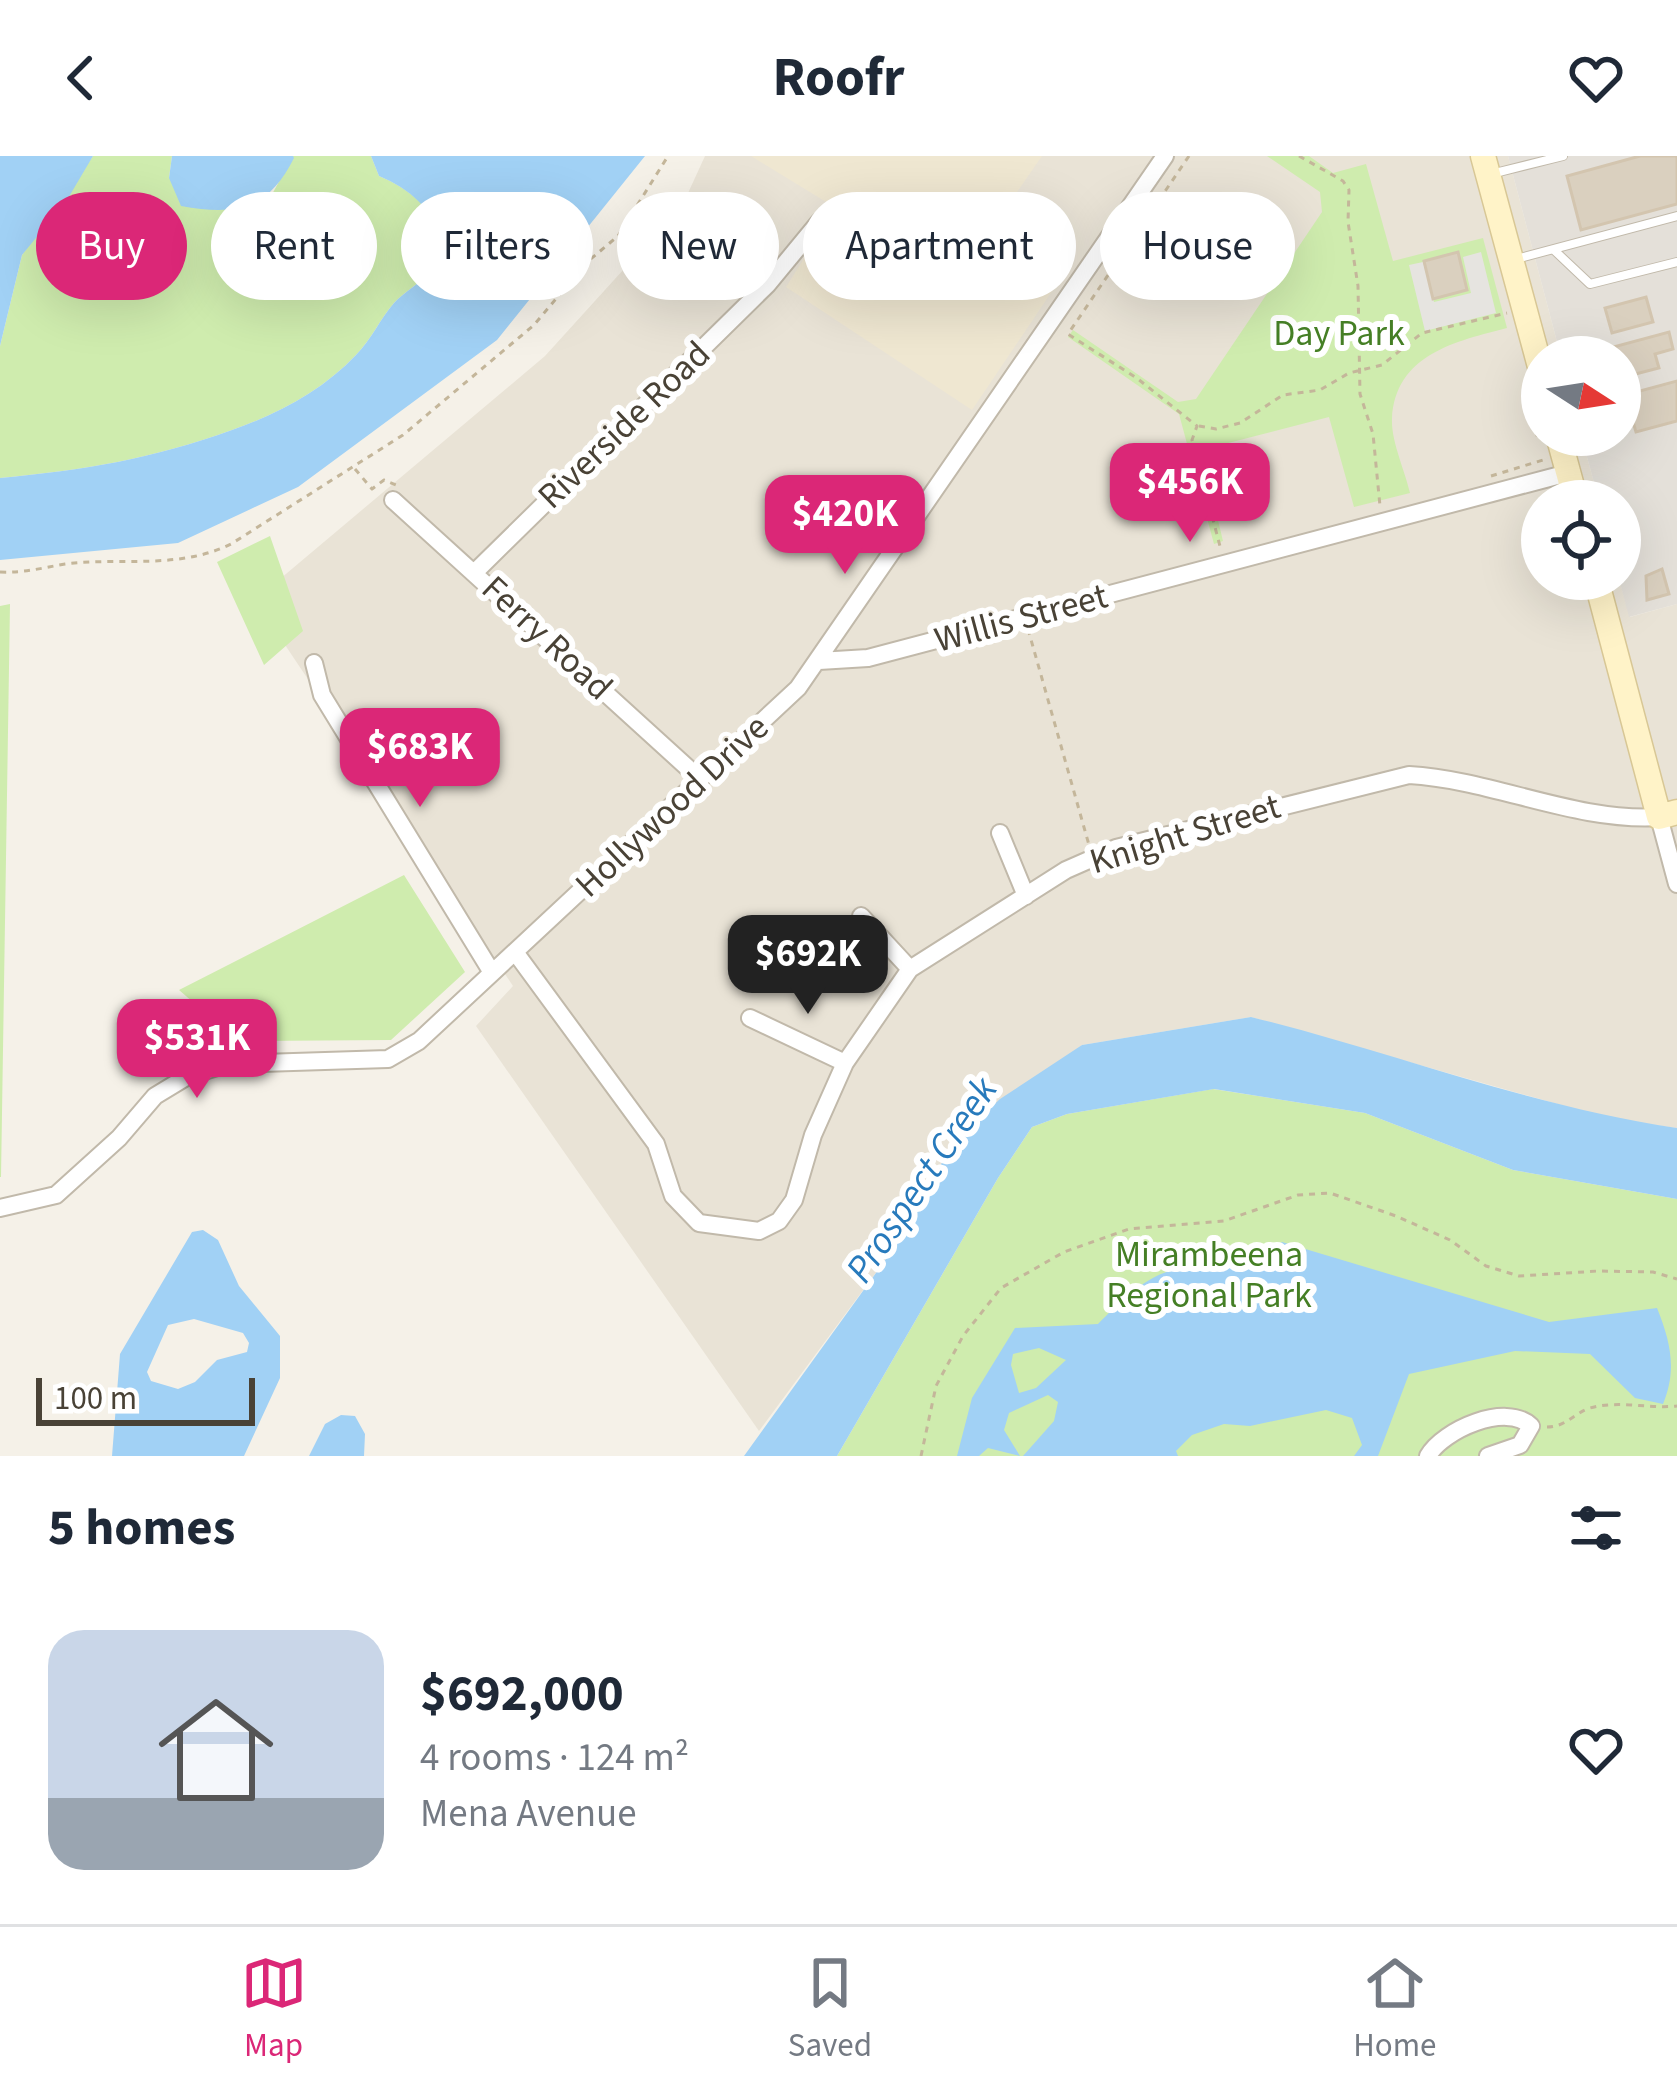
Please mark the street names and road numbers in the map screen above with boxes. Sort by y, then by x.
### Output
street label: Riverside Road [526,329,722,521]
street label: Ferry Road [470,564,624,712]
street label: Willis Street [929,570,1113,666]
street label: Hollywood Drive [564,703,780,909]
street label: Knight Street [1083,781,1287,887]

